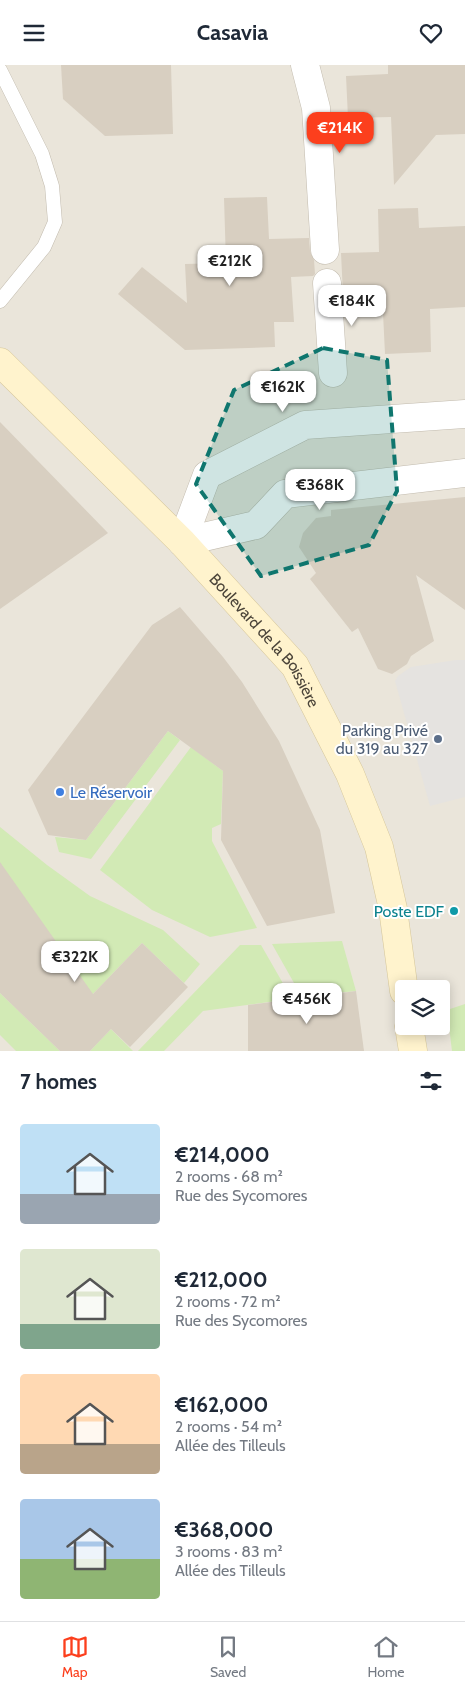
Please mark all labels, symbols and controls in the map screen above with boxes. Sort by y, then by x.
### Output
icon: menu [20,19,48,47]
text: Casavia [197,19,268,46]
icon: heart [417,19,445,47]
pin: €214K [305,111,375,154]
text: €214K [318,118,362,137]
pin: €212K [195,245,265,287]
text: €212K [208,251,252,270]
pin: €184K [317,285,387,327]
text: €184K [329,291,375,310]
pin: €162K [248,371,318,413]
text: €162K [261,377,305,396]
pin: €368K [285,469,355,511]
text: €368K [296,475,344,494]
street label: Boulevard de la Boissière [205,570,323,710]
place label: Parking Privé du 319 au 327 [336,721,428,758]
marker: Parking Privé du 319 au 327 [432,733,444,745]
place label: Le Réservoir [70,783,153,802]
marker: Le Réservoir [54,786,66,798]
place label: Poste EDF [374,902,445,921]
marker: Poste EDF [448,905,460,917]
pin: €322K [40,941,110,983]
text: €322K [52,947,98,966]
map controls [395,980,450,1035]
button: layers [395,980,450,1035]
pin: €456K [272,983,342,1025]
text: €456K [283,989,331,1008]
icon: filters [417,1067,445,1095]
text: 7 homes [20,1069,97,1094]
text: €214,000 [175,1142,270,1167]
icon: home [60,1144,120,1204]
text: 2 rooms · 68 m² [175,1167,283,1186]
text: Rue des Sycomores [175,1186,307,1205]
text: €212,000 [175,1267,268,1292]
icon: home [60,1269,120,1329]
text: 2 rooms · 72 m² [175,1292,280,1311]
text: Rue des Sycomores [175,1311,307,1330]
text: €162,000 [175,1392,268,1417]
icon: home [60,1394,120,1454]
text: 2 rooms · 54 m² [175,1417,282,1436]
text: Allée des Tilleuls [175,1436,286,1455]
text: €368,000 [175,1517,273,1542]
icon: home [60,1519,120,1579]
text: 3 rooms · 83 m² [175,1542,283,1561]
text: Allée des Tilleuls [175,1561,286,1580]
tab: Map [61,1633,89,1681]
tab: Saved [210,1633,246,1681]
tab: Home [368,1633,404,1681]

